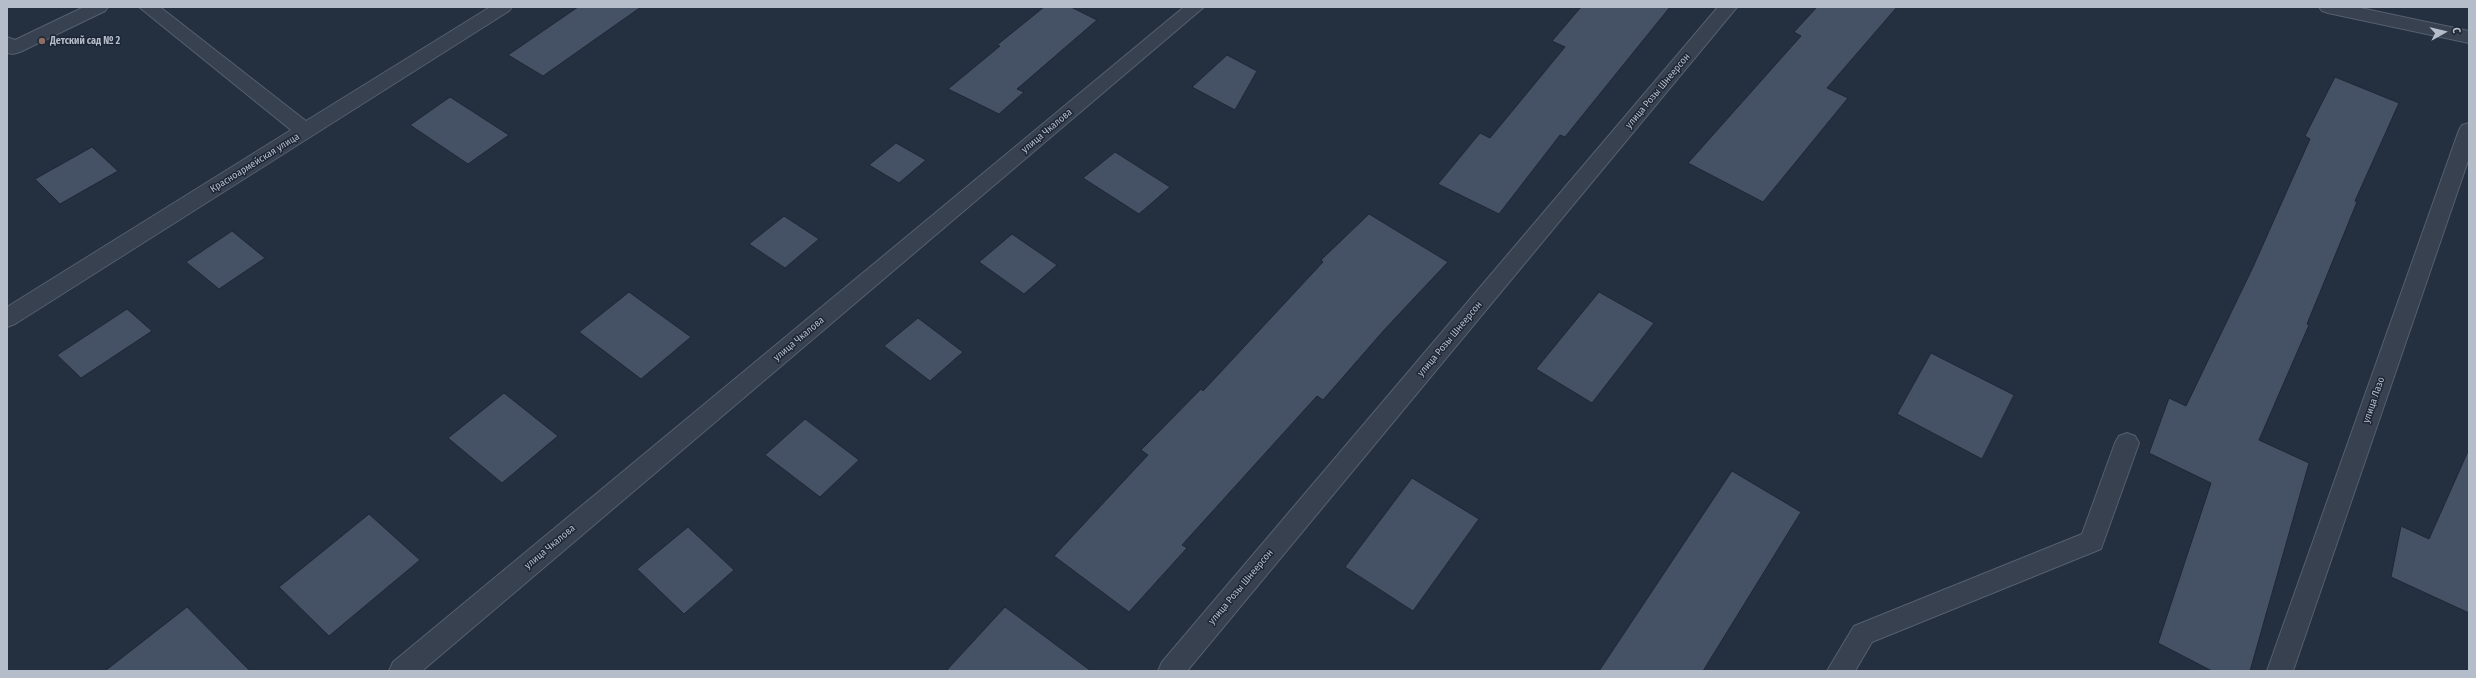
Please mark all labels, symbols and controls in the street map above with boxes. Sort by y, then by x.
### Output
north arrow [2424,12,2464,52]
text: С [2450,26,2463,34]
place label: Детский сад № 2 [50,35,120,47]
marker: Детский сад № 2 [37,36,47,46]
street label: улица Розы Шнеерсон [1623,51,1693,131]
street label: улица Чкалова [1019,106,1075,156]
street label: Красноармейская улица [208,131,302,195]
street label: улица Розы Шнеерсон [1415,299,1485,379]
street label: улица Чкалова [771,314,827,364]
street label: улица Лазо [2361,375,2387,425]
street label: улица Чкалова [522,522,578,572]
street label: улица Розы Шнеерсон [1206,547,1276,627]

